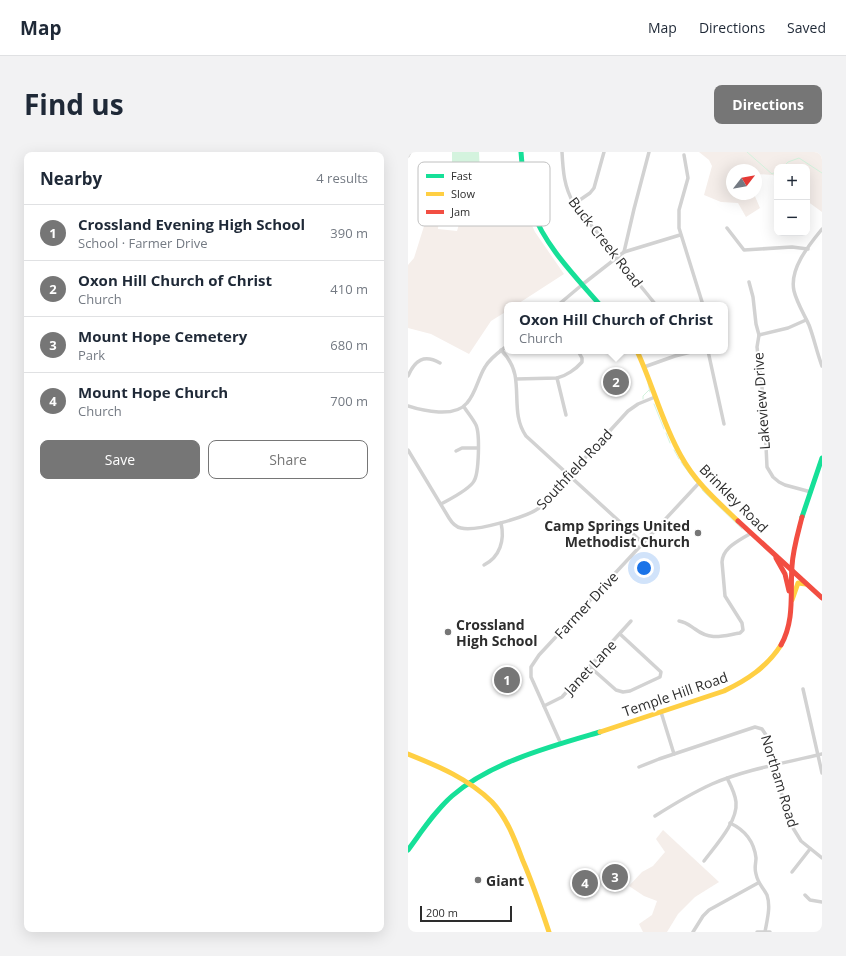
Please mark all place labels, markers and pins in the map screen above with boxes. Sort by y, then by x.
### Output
pin: 2 [603,367,629,397]
place label: Camp Springs United Methodist Church [544,516,690,551]
marker: Camp Springs United Methodist Church [693,528,703,538]
place label: Crossland High School [456,615,537,650]
marker: Crossland High School [443,627,453,637]
pin: 1 [494,665,520,695]
pin: 3 [602,862,628,892]
pin: 4 [572,868,598,898]
place label: Giant [486,871,524,890]
marker: Giant [473,875,483,885]

